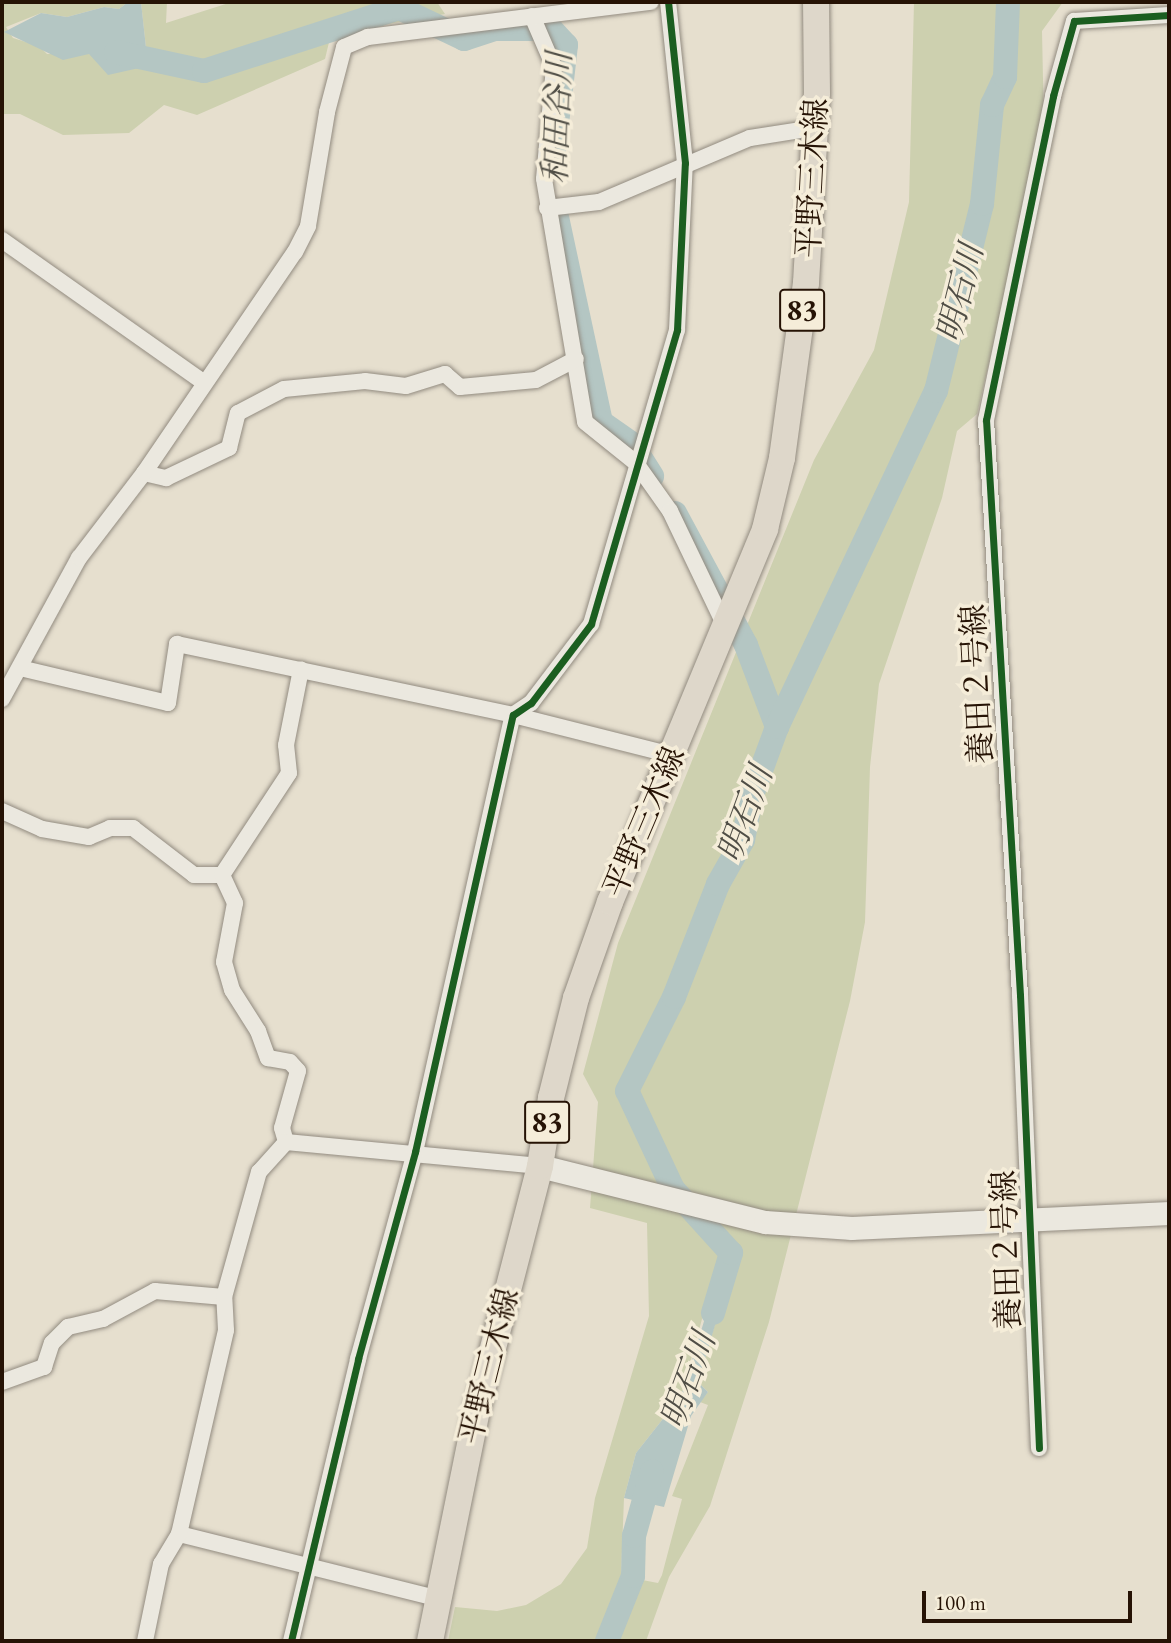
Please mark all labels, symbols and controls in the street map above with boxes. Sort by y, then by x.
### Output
water label: 和田谷川 [535,51,579,185]
street label: 平野三木線 [789,97,835,259]
water label: 明石川 [929,240,991,346]
road number: 83 [778,284,826,336]
street label: 養田２号線 [954,603,1000,765]
street label: 平野三木線 [595,741,693,903]
water label: 明石川 [709,761,781,867]
road number: 83 [522,1096,572,1148]
street label: 養田２号線 [984,1169,1028,1331]
street label: 平野三木線 [451,1284,527,1448]
water label: 明石川 [652,1327,724,1433]
scale bar [926,1576,1136,1620]
text: 100 m [935,1589,986,1616]

